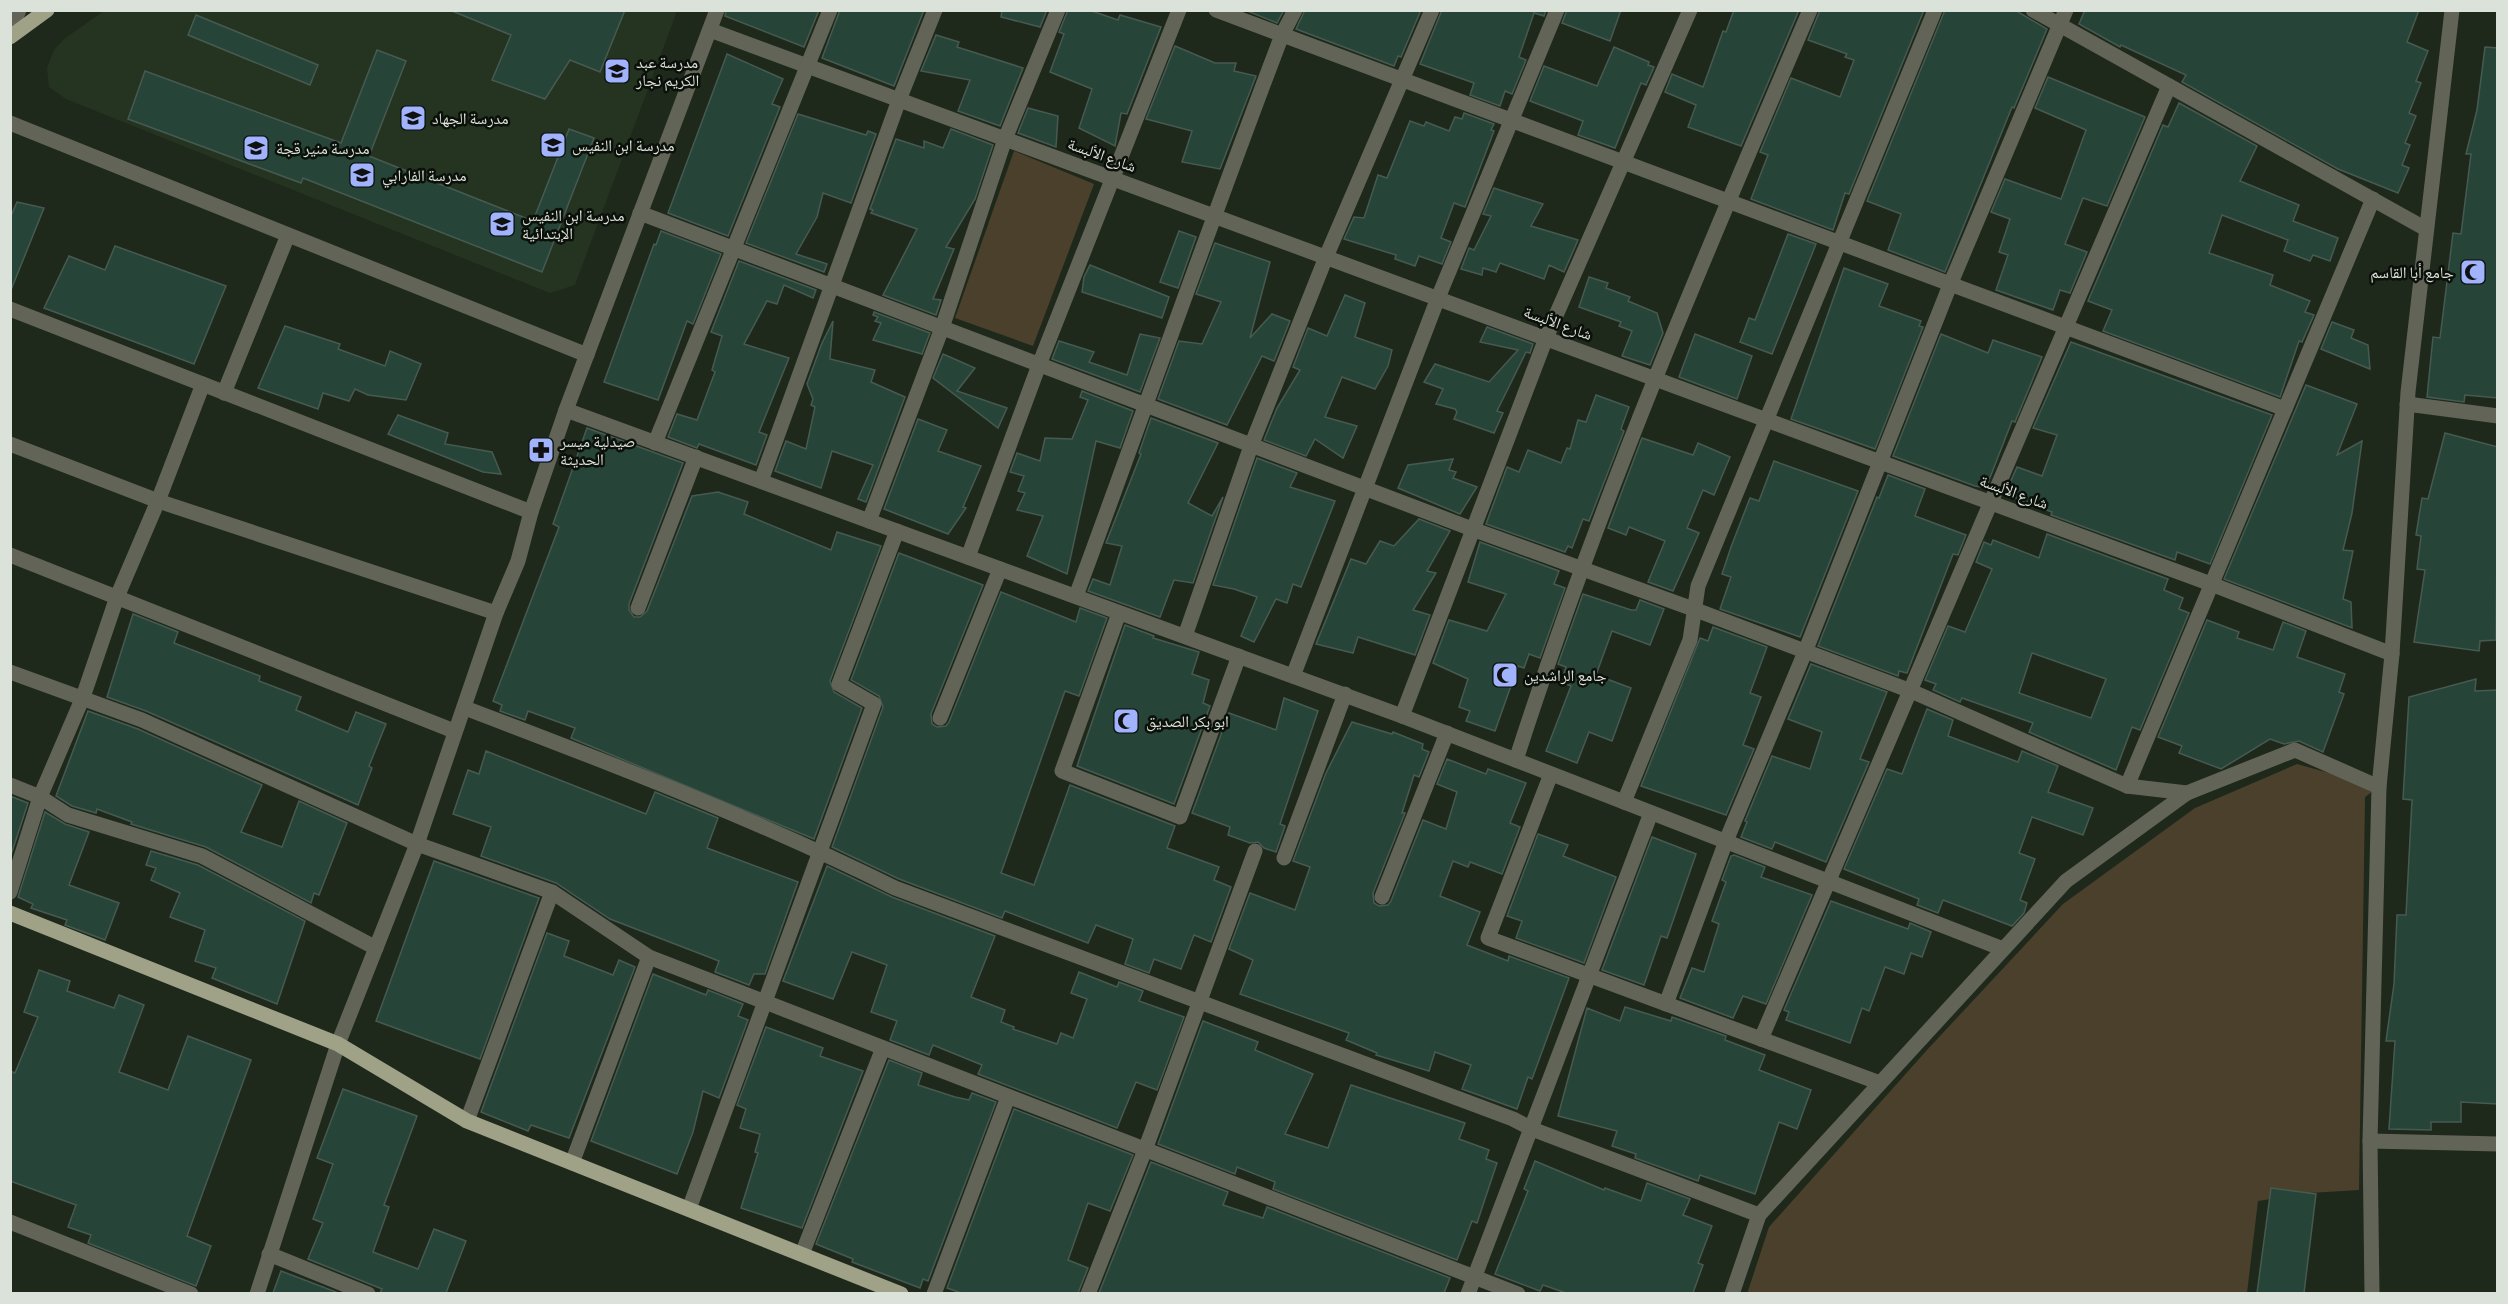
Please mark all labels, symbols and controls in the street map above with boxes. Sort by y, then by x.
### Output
place label: مدرسة عبد الكريم نجار [635,54,699,91]
school or university icon: مدرسة عبد الكريم نجار [602,56,632,86]
school or university icon: مدرسة الجهاد [398,103,428,133]
place label: مدرسة الجهاد [432,110,508,128]
school or university icon: مدرسة ابن النفيس [538,130,568,160]
school or university icon: مدرسة منير قجة [241,133,271,163]
street label: شارع الألبسة [1065,135,1138,177]
place label: مدرسة ابن النفيس [572,137,674,156]
place label: مدرسة منير قجة [276,140,370,158]
school or university icon: مدرسة الفارابي [347,160,377,190]
place label: مدرسة الفارابي [382,167,467,188]
place label: مدرسة ابن النفيس الإبتدائية [522,207,624,243]
school or university icon: مدرسة ابن النفيس الإبتدائية [487,209,517,239]
mosque icon: جامع أبا القاسم [2458,257,2488,287]
place label: جامع أبا القاسم [2370,263,2454,283]
street label: شارع الألبسة [1521,303,1594,345]
place label: صيدلية ميسر الحديثة [559,433,635,468]
pharmacy icon: صيدلية ميسر الحديثة [526,435,556,465]
street label: شارع الألبسة [1977,472,2050,514]
mosque icon: جامع الراشدين [1490,660,1520,690]
place label: جامع الراشدين [1524,667,1607,686]
mosque icon: ابو بكر الصديق [1111,706,1141,736]
place label: ابو بكر الصديق [1146,713,1229,732]

